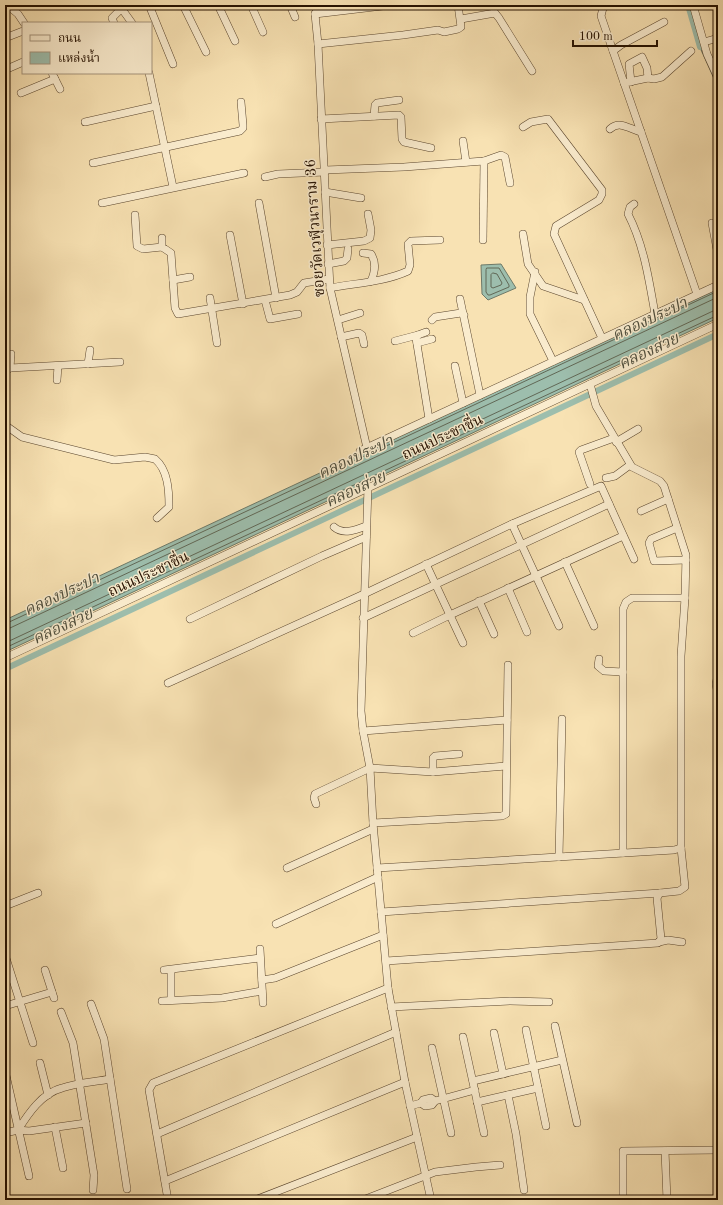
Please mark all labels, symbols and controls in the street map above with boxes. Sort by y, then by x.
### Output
legend [22,22,152,74]
scale bar [573,22,657,48]
text: 100 m [579,31,613,43]
text: ถนน [58,33,81,45]
text: แหล่งน้ำ [58,49,100,65]
street label: ซอยวัดเวฬุวนาราม 36 [302,158,330,298]
water label: คลองประปา [610,294,691,344]
water label: คลองส่วย [615,329,683,373]
street label: ถนนประชาชื่น [398,408,486,463]
water label: คลองประปา [316,432,397,482]
water label: คลองส่วย [322,467,390,511]
street label: ถนนประชาชื่น [104,545,192,600]
water label: คลองประปา [22,569,103,619]
water label: คลองส่วย [29,604,97,648]

